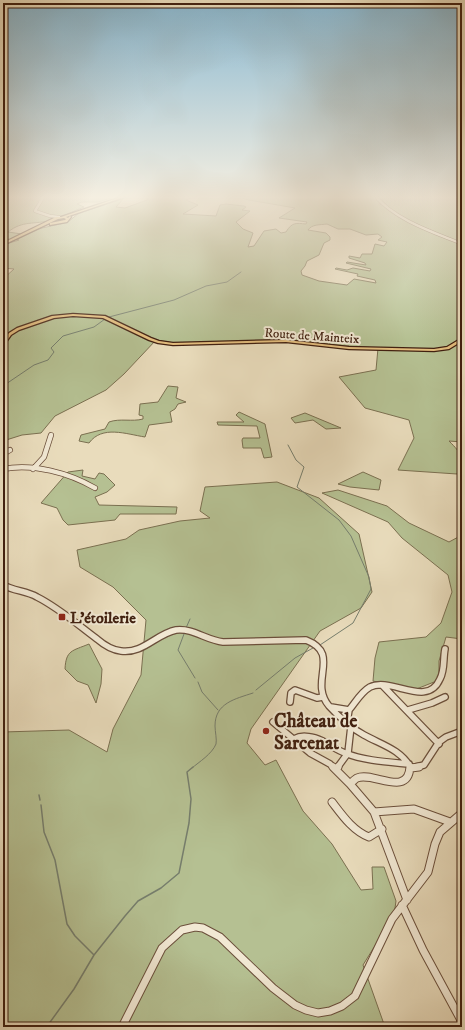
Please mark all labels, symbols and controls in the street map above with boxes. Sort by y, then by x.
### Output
street label: Route de Mainteix [264,325,360,347]
place label: L'étoilerie [70,608,136,628]
marker: L'étoilerie [57,612,67,622]
place label: Château de Sarcenat [274,710,357,755]
marker: Château de Sarcenat [261,726,271,736]

